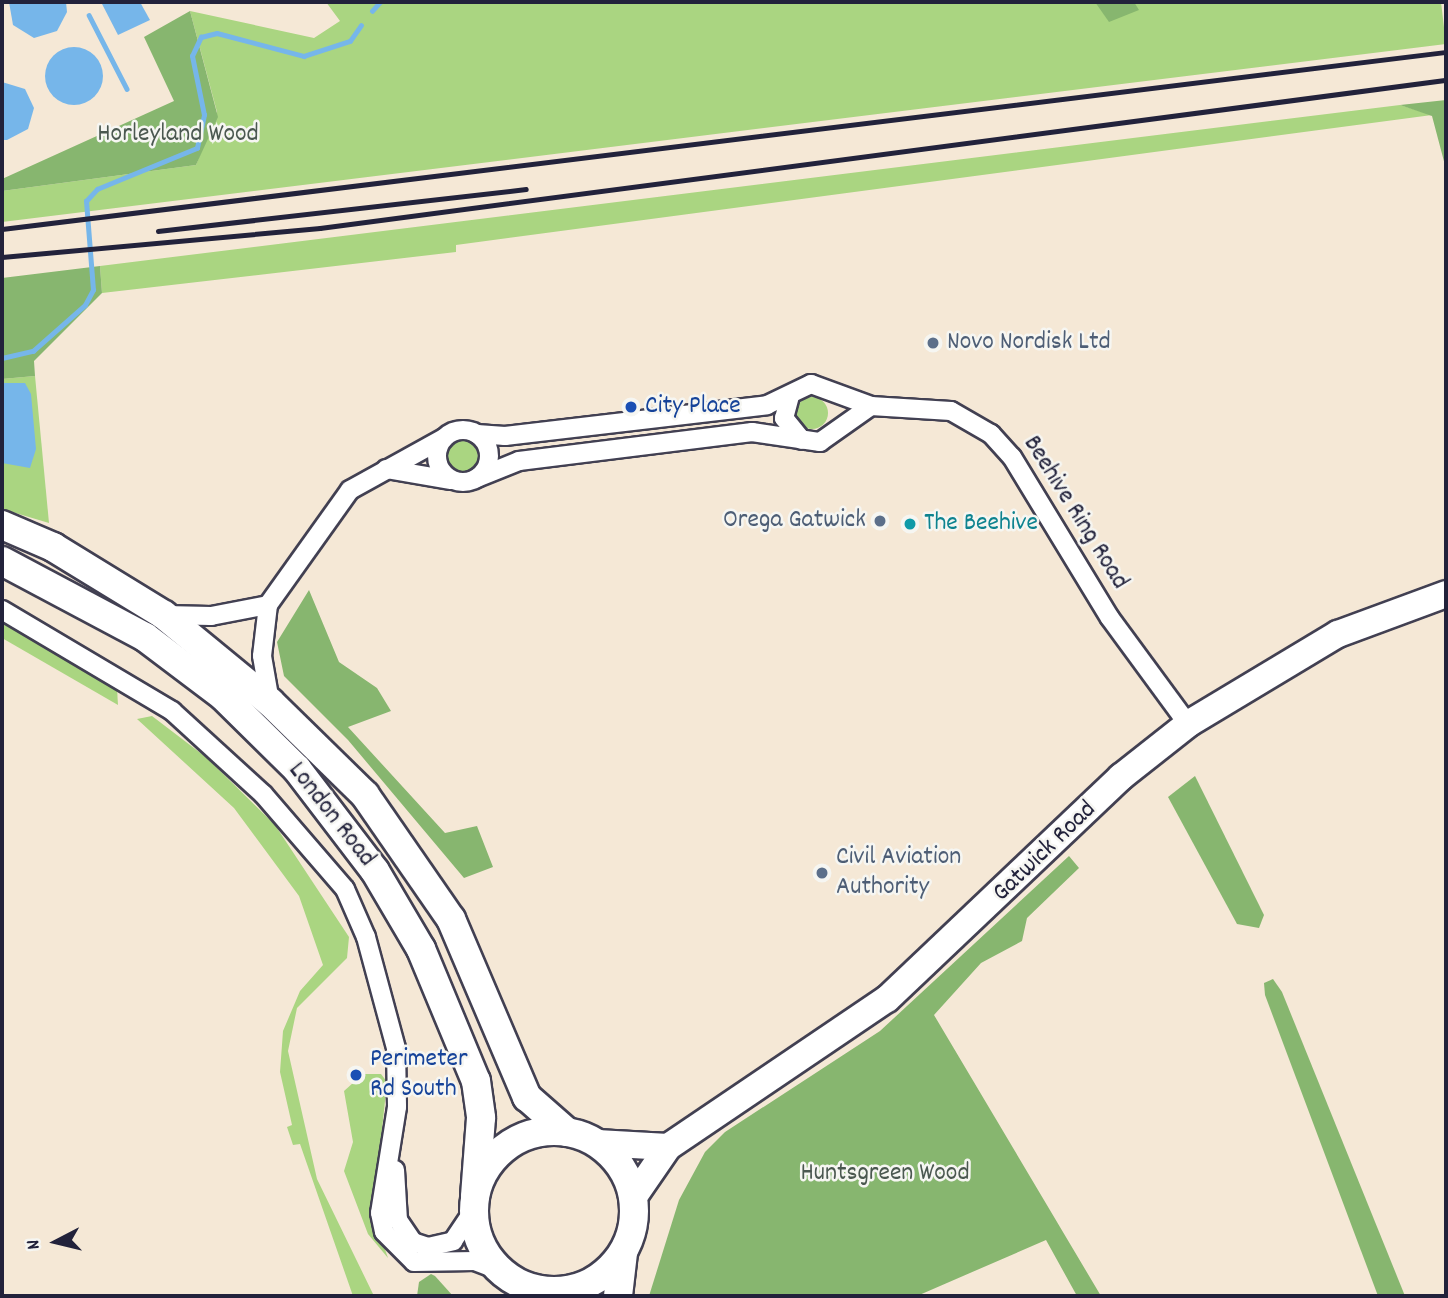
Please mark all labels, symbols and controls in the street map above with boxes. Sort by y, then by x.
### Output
park label: Horleyland Wood [97,119,259,151]
place label: Novo Nordisk Ltd [947,327,1111,359]
marker: Novo Nordisk Ltd [925,335,941,351]
place label: City Place [645,391,741,423]
marker: City Place [623,399,639,415]
street label: Beehive Ring Road [1015,430,1135,596]
place label: Orega Gatwick [723,505,866,537]
place label: The Beehive [924,508,1038,540]
marker: Orega Gatwick [872,513,888,529]
marker: The Beehive [902,516,918,532]
street label: London Road [280,756,382,874]
street label: Gatwick Road [987,795,1103,909]
place label: Civil Aviation Authority [836,842,961,903]
marker: Civil Aviation Authority [814,865,830,881]
place label: Perimeter Rd South [370,1044,468,1106]
marker: Perimeter Rd South [348,1067,364,1083]
park label: Huntsgreen Wood [800,1158,970,1190]
north arrow [21,1207,91,1277]
text: N [21,1238,49,1251]

